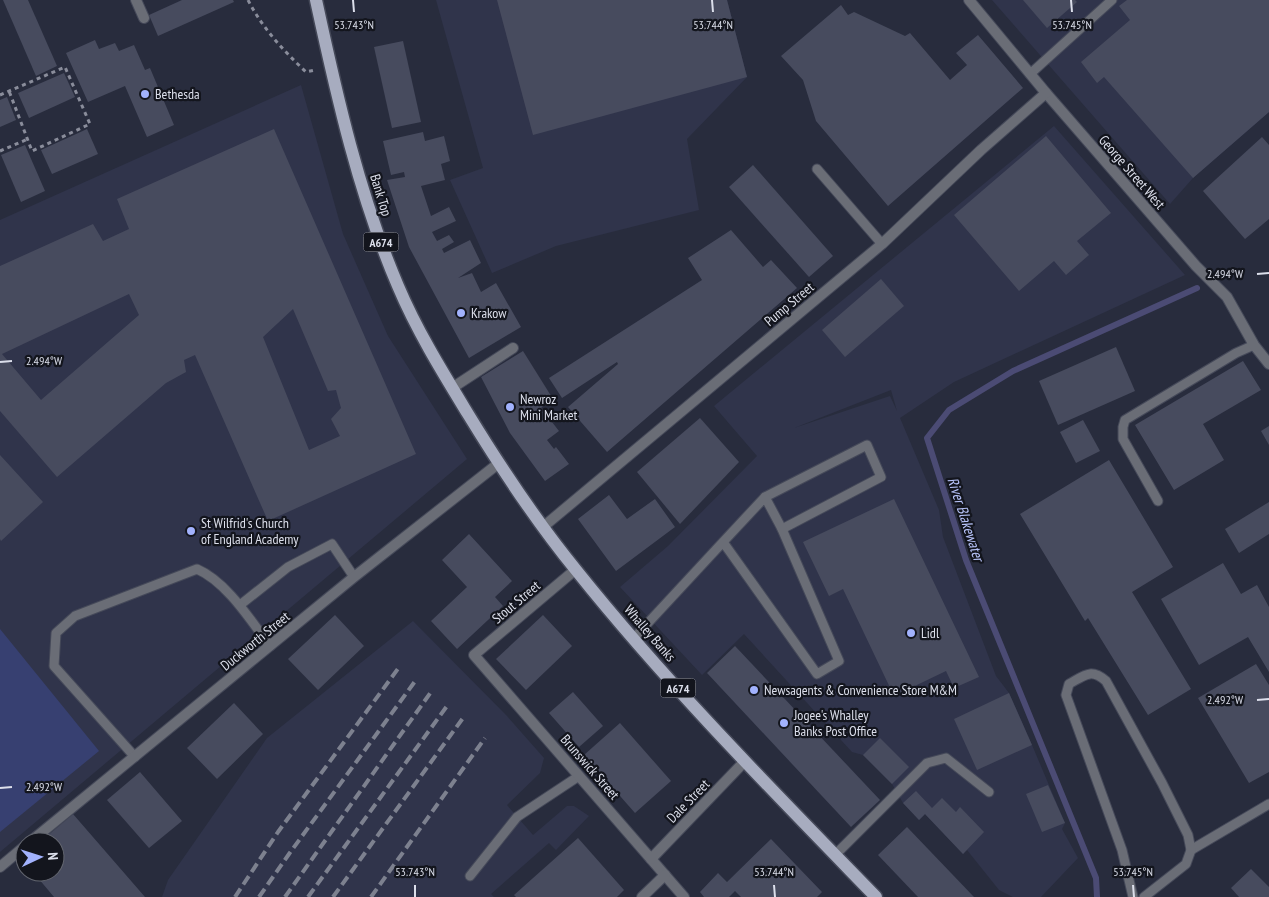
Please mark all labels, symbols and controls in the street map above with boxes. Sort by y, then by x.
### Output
text: 53.743°N [334,17,374,32]
text: 53.744°N [693,17,733,32]
text: 53.745°N [1052,17,1092,32]
place label: Bethesda [155,85,200,103]
marker: Bethesda [139,88,151,100]
street label: George Street West [1095,131,1169,213]
street label: Bank Top [366,172,396,218]
road number: A674 [364,232,398,252]
text: 2.494°W [1207,266,1243,281]
street label: Pump Street [761,278,818,330]
place label: Krakow [471,304,507,322]
marker: Krakow [455,307,467,319]
text: 2.494°W [26,353,62,368]
place label: Newroz Mini Market [520,390,578,424]
marker: Newroz Mini Market [504,401,516,413]
water label: River Blakewater [943,475,989,565]
place label: St Wilfrid's Church of England Academy [201,514,299,548]
marker: St Wilfrid's Church of England Academy [185,525,197,537]
street label: Stout Street [488,576,544,627]
street label: Whalley Banks [620,601,680,665]
street label: Duckworth Street [217,607,293,674]
place label: Lidl [921,624,940,642]
marker: Lidl [905,627,917,639]
road number: A674 [660,678,696,698]
place label: Newsagents & Convenience Store M&M [764,681,957,699]
marker: Newsagents & Convenience Store M&M [748,684,760,696]
text: 2.492°W [1207,692,1243,707]
place label: Jogee's Whalley Banks Post Office [793,706,877,740]
marker: Jogee's Whalley Banks Post Office [778,717,790,729]
street label: Brunswick Street [557,731,623,803]
street label: Dale Street [663,775,713,827]
text: 2.492°W [26,779,62,794]
north arrow [15,832,65,882]
text: N [44,852,62,860]
text: 53.743°N [395,864,435,879]
text: 53.744°N [754,864,794,879]
text: 53.745°N [1113,864,1153,879]

